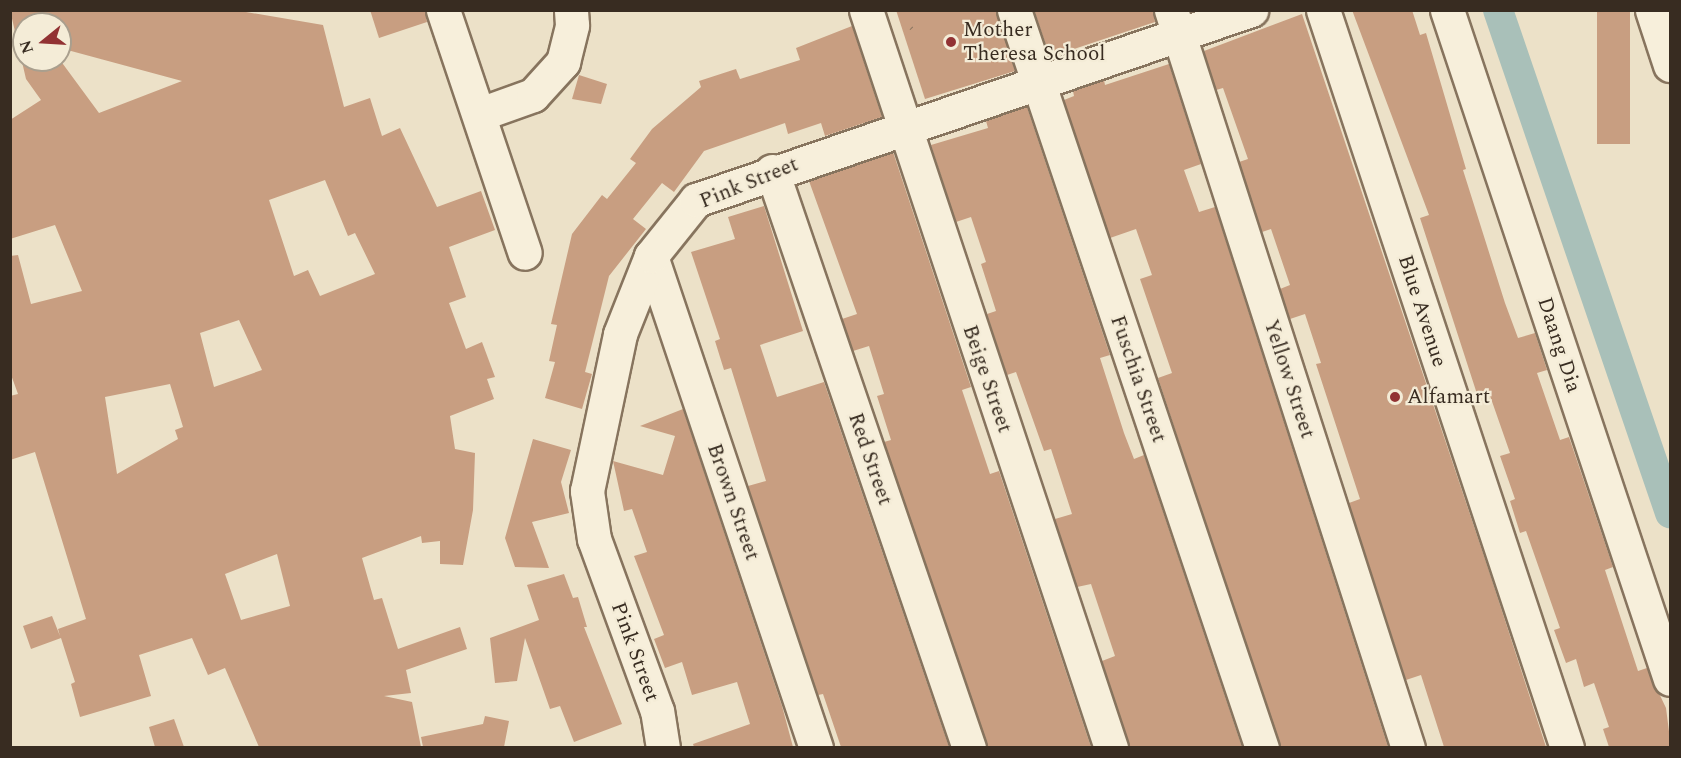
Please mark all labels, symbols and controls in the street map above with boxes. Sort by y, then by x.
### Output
north arrow [12,12,72,72]
place label: Mother Theresa School [963,17,1105,67]
marker: Mother Theresa School [944,35,958,49]
text: N [13,37,40,57]
street label: Pink Street [696,152,802,214]
street label: Blue Avenue [1392,252,1452,370]
street label: Daang Dia [1532,294,1586,396]
street label: Fuschia Street [1104,312,1172,446]
street label: Yellow Street [1258,316,1320,442]
street label: Beige Street [957,322,1017,436]
place label: Alfamart [1407,384,1490,410]
marker: Alfamart [1388,390,1402,404]
street label: Red Street [842,409,898,509]
street label: Brown Street [701,440,765,564]
street label: Pink Street [605,599,665,705]

